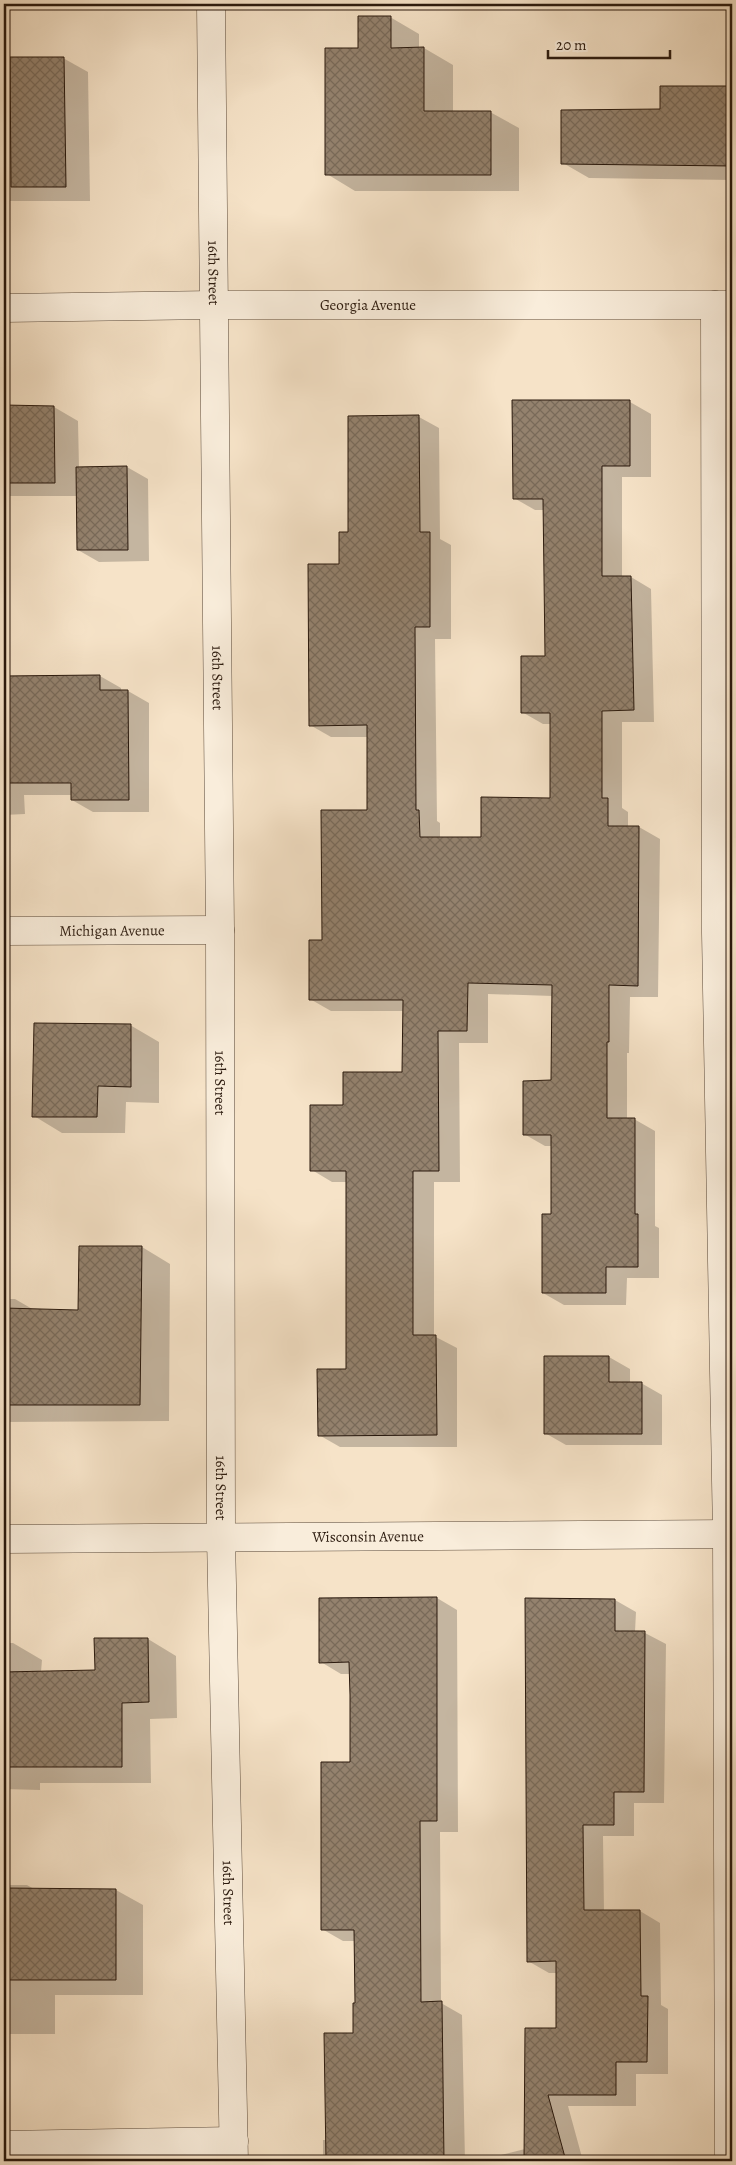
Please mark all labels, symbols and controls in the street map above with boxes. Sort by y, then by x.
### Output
scale bar [548,28,671,60]
text: 20 m [556,35,587,55]
street label: 16th Street [203,240,224,306]
street label: Georgia Avenue [320,295,416,315]
street label: 16th Street [207,645,228,711]
street label: Michigan Avenue [59,920,165,941]
street label: 16th Street [210,1050,230,1116]
street label: 16th Street [211,1455,231,1521]
street label: Wisconsin Avenue [311,1526,424,1547]
street label: 16th Street [218,1860,239,1926]

